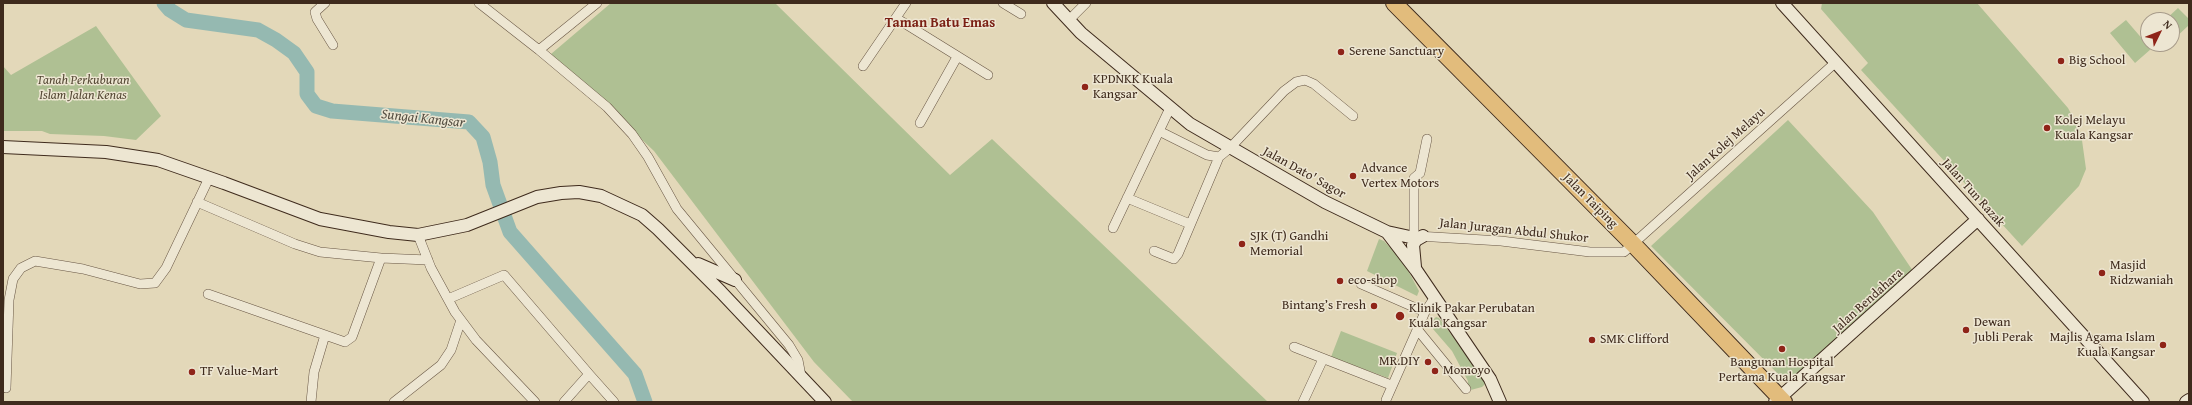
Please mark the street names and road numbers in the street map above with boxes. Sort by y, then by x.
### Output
street label: Jalan Kolej Melayu [1683,105,1769,183]
street label: Jalan Dato' Sagor [1260,144,1348,202]
street label: Jalan Tun Razak [1938,156,2008,230]
street label: Jalan Taiping [1559,170,1621,232]
street label: Jalan Juragan Abdul Shukor [1439,215,1589,247]
street label: Jalan Bendahara [1830,265,1906,337]

